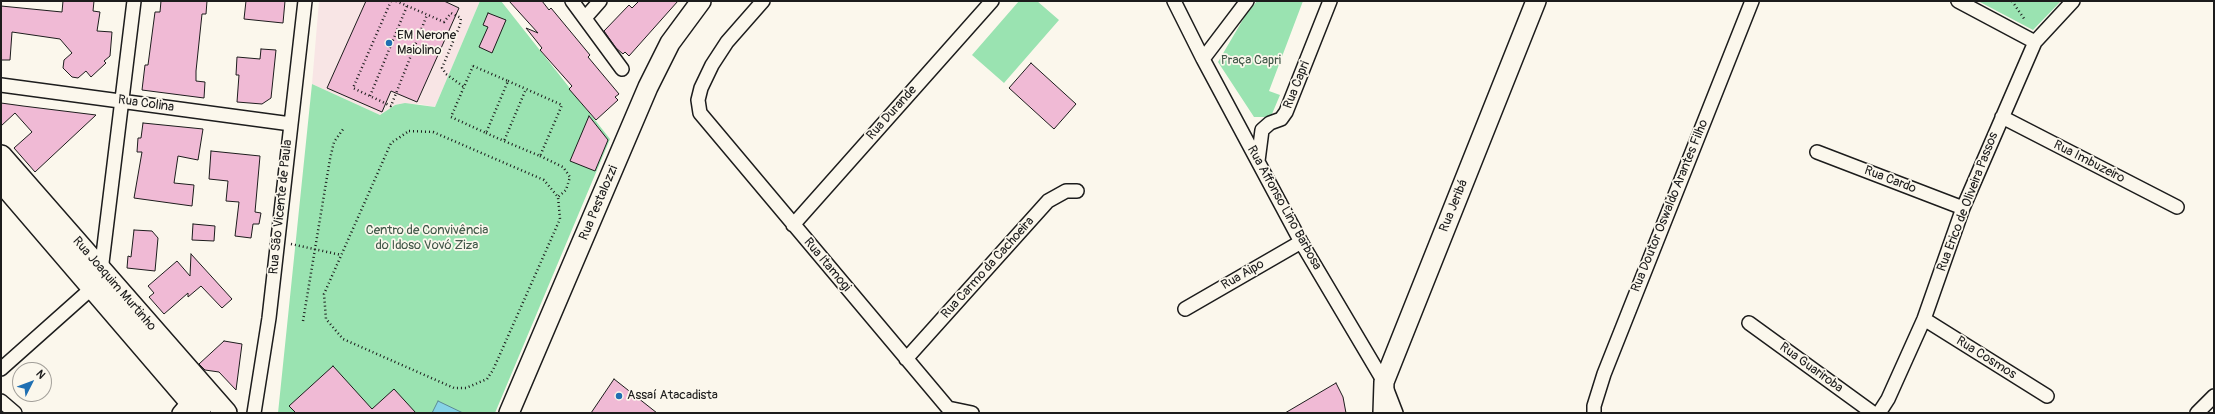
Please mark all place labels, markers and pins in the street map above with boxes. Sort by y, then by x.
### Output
place label: EM Nerone Maiolino [397,28,456,59]
marker: EM Nerone Maiolino [384,38,394,48]
place label: Assaí Atacadista [627,388,718,404]
marker: Assaí Atacadista [614,391,624,401]

